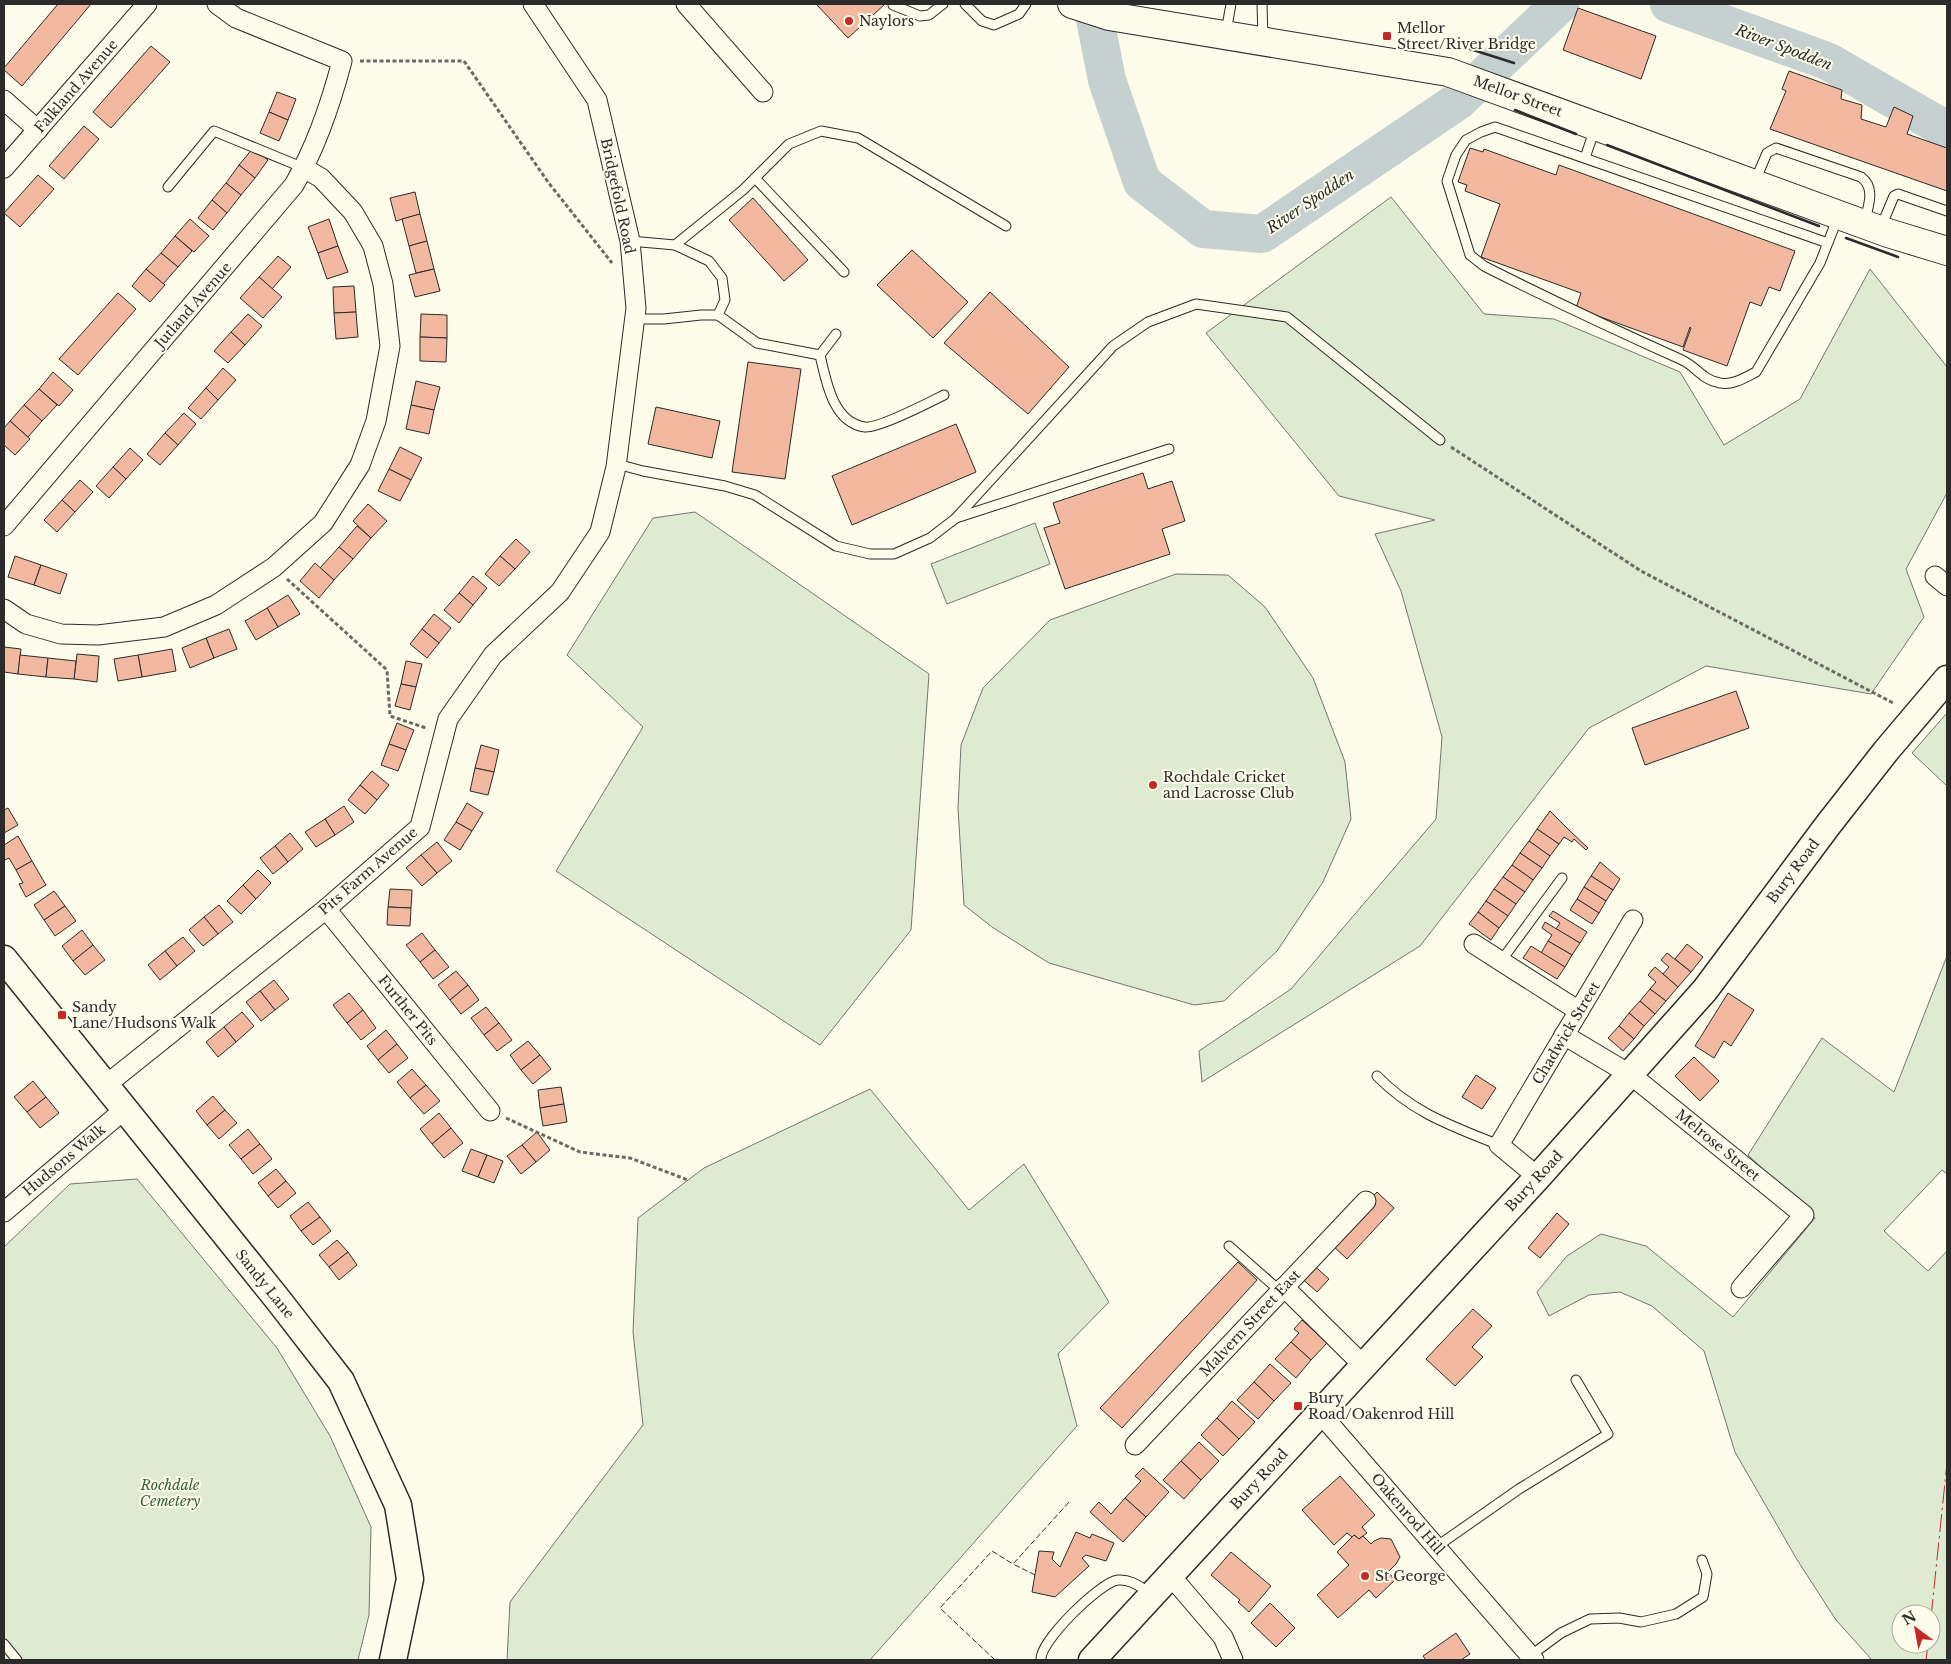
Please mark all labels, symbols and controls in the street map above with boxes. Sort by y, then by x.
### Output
place label: Naylors [859,12,914,30]
marker: Naylors [843,15,855,27]
place label: Mellor Street/River Bridge [1397,19,1536,53]
water label: River Spodden [1732,20,1835,74]
marker: Mellor Street/River Bridge [1381,30,1393,42]
street label: Falkland Avenue [31,36,121,136]
street label: Mellor Street [1471,72,1566,121]
street label: Bridgefold Road [597,136,639,256]
water label: River Spodden [1262,165,1357,238]
street label: Jutland Avenue [149,258,235,353]
place label: Rochdale Cricket and Lacrosse Club [1163,768,1294,802]
marker: Rochdale Cricket and Lacrosse Club [1147,779,1159,791]
street label: Pits Farm Avenue [315,823,421,919]
street label: Bury Road [1763,835,1824,907]
street label: Further Pits [374,971,442,1049]
street label: Chadwick Street [1528,978,1604,1088]
place label: Sandy Lane/Hudsons Walk [72,998,217,1032]
marker: Sandy Lane/Hudsons Walk [56,1009,68,1021]
street label: Melrose Street [1672,1105,1764,1185]
street label: Hudsons Walk [19,1120,109,1200]
street label: Bury Road [1501,1146,1567,1215]
street label: Sandy Lane [232,1246,298,1322]
street label: Malvern Street East [1196,1265,1305,1380]
place label: Bury Road/Oakenrod Hill [1308,1389,1455,1423]
marker: Bury Road/Oakenrod Hill [1292,1400,1304,1412]
street label: Bury Road [1226,1444,1292,1513]
street label: Oakenrod Hill [1368,1469,1449,1559]
park label: Rochdale Cemetery [140,1476,201,1510]
place label: St George [1375,1567,1446,1585]
marker: St George [1359,1570,1371,1582]
north arrow [1891,1604,1941,1654]
text: N [1899,1607,1919,1629]

